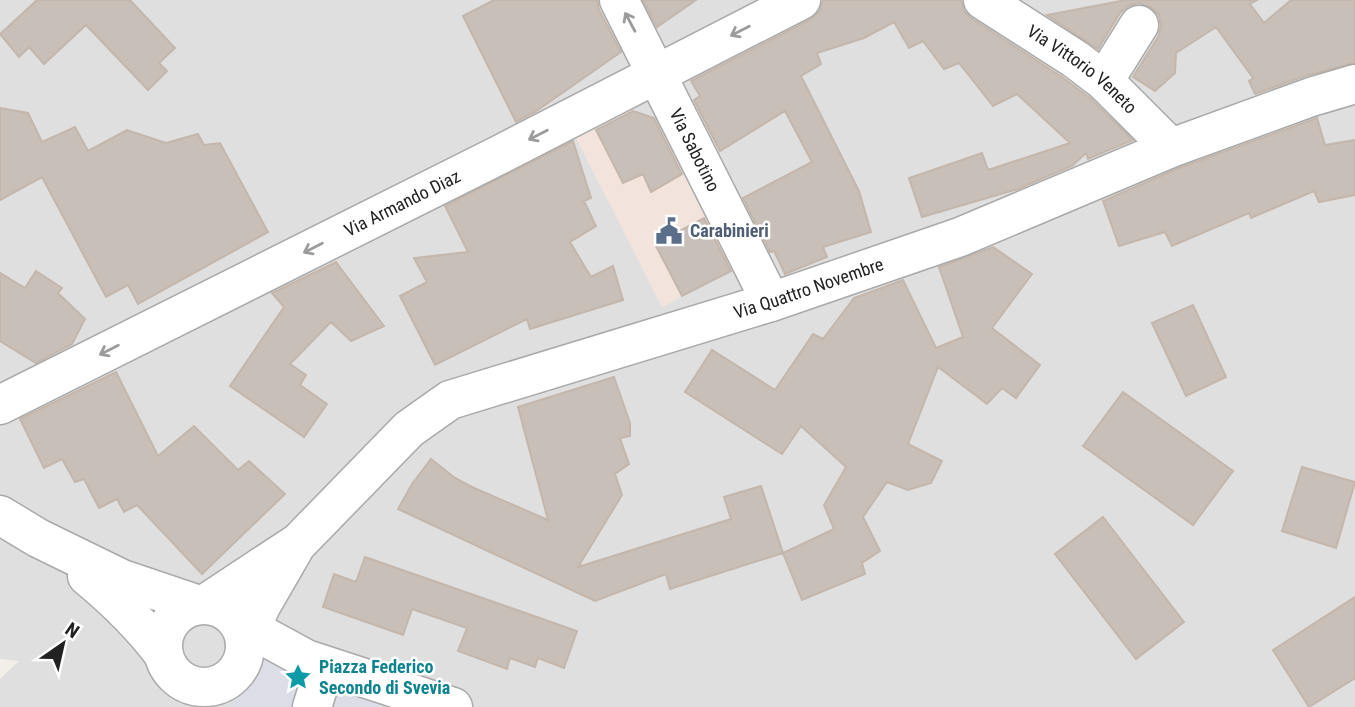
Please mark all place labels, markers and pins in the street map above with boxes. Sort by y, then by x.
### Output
public building icon: Carabinieri [654,216,684,246]
place label: Carabinieri [690,220,769,241]
place label: Piazza Federico Secondo di Svevia [319,656,450,698]
place icon: Piazza Federico Secondo di Svevia [283,662,313,692]

